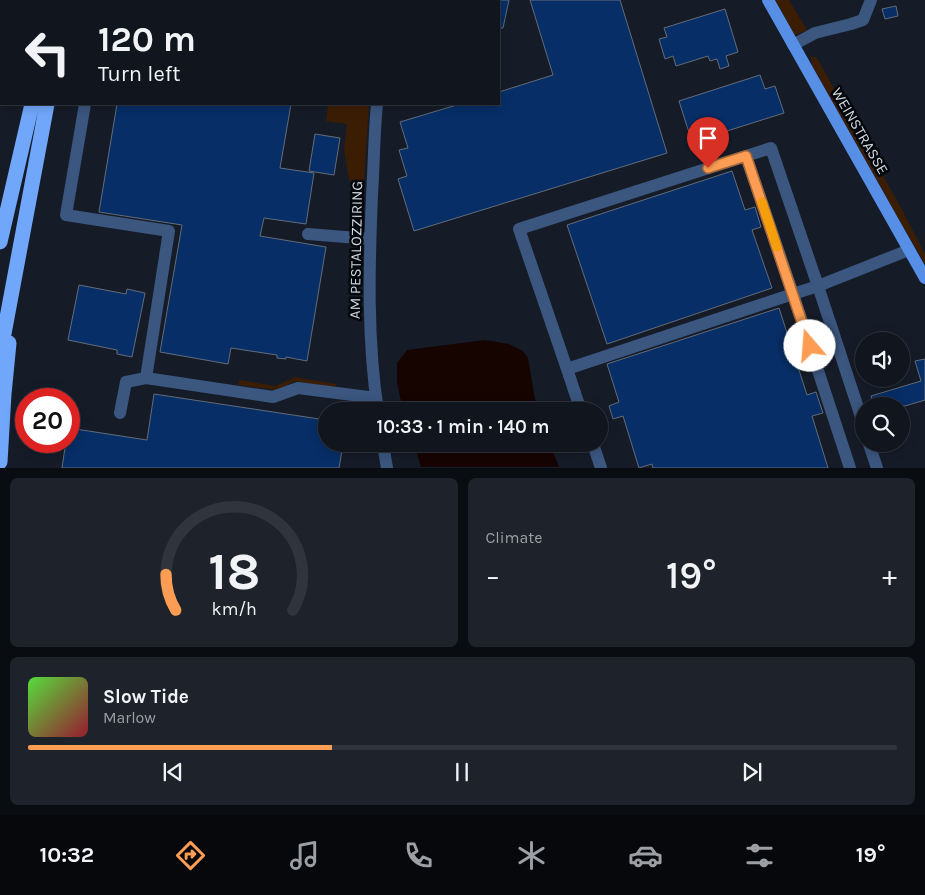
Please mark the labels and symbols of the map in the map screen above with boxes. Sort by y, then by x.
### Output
street label: WEINSTRASSE [828,84,892,178]
pin [687,117,729,168]
street label: AM PESTALOZZIRING [346,181,366,319]
position arrow [783,319,835,371]
speed limit sign: 20 [15,388,80,453]

